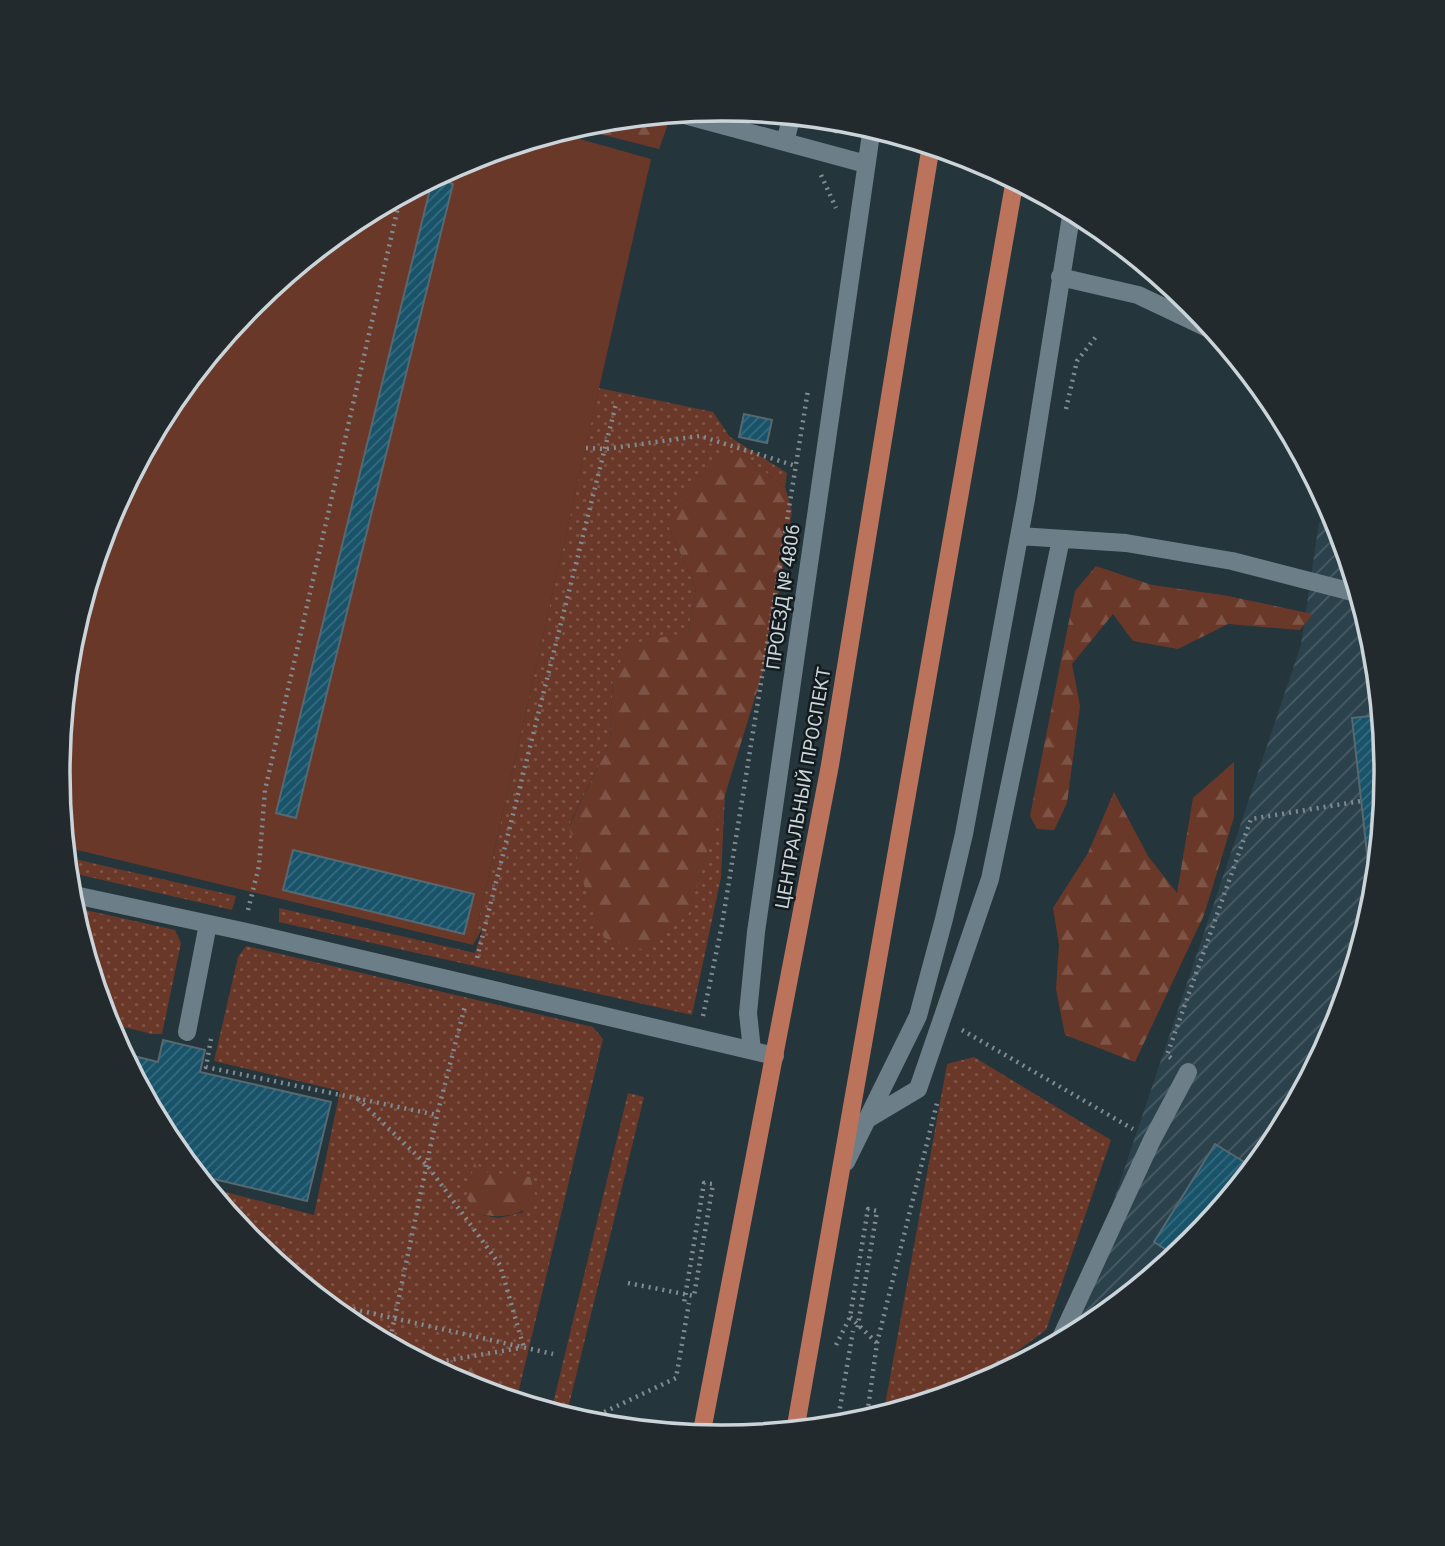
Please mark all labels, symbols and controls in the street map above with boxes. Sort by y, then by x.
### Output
street label: ПРОЕЗД № 4806 [761,523,805,671]
street label: ЦЕНТРАЛЬНЫЙ ПРОСПЕКТ [770,665,836,911]

